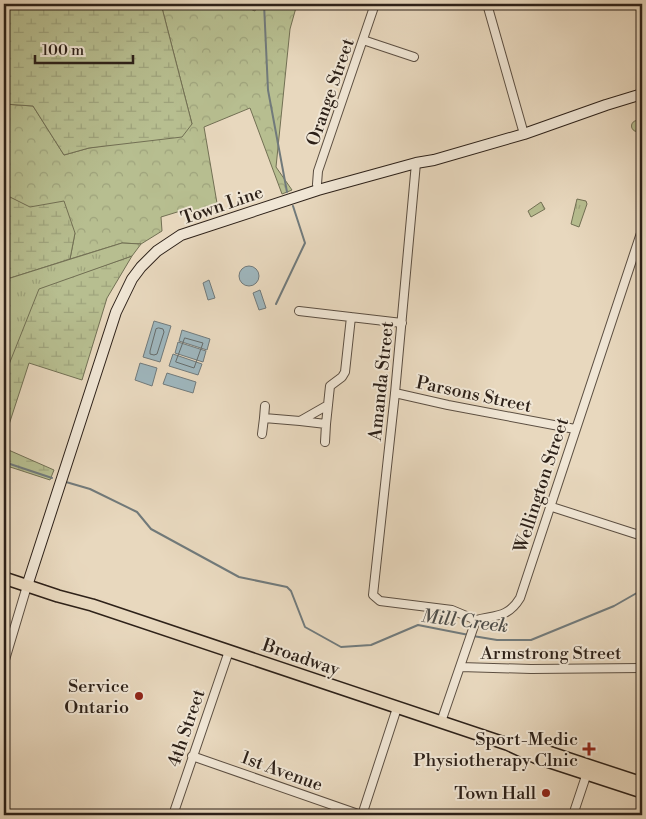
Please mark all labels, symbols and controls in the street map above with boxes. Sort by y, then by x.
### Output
scale bar [35,32,132,64]
street label: Orange Street [301,35,360,149]
text: 100 m [42,41,84,60]
street label: Town Line [178,181,266,230]
street label: Amanda Street [364,320,399,443]
street label: Parsons Street [414,371,534,418]
street label: Wellington Street [509,414,574,556]
water label: Mill Creek [420,604,510,638]
street label: Broadway [258,633,343,681]
street label: Armstrong Street [480,642,622,665]
place label: Service Ontario [64,675,129,719]
street label: 4th Street [162,686,211,770]
marker: Service Ontario [133,690,145,702]
place label: Sport-Medic Physiotherapy Clnic [413,728,578,772]
marker: Sport-Medic Physiotherapy Clnic [582,742,596,756]
street label: 1st Avenue [238,746,326,797]
place label: Town Hall [454,782,537,805]
marker: Town Hall [540,787,552,799]

